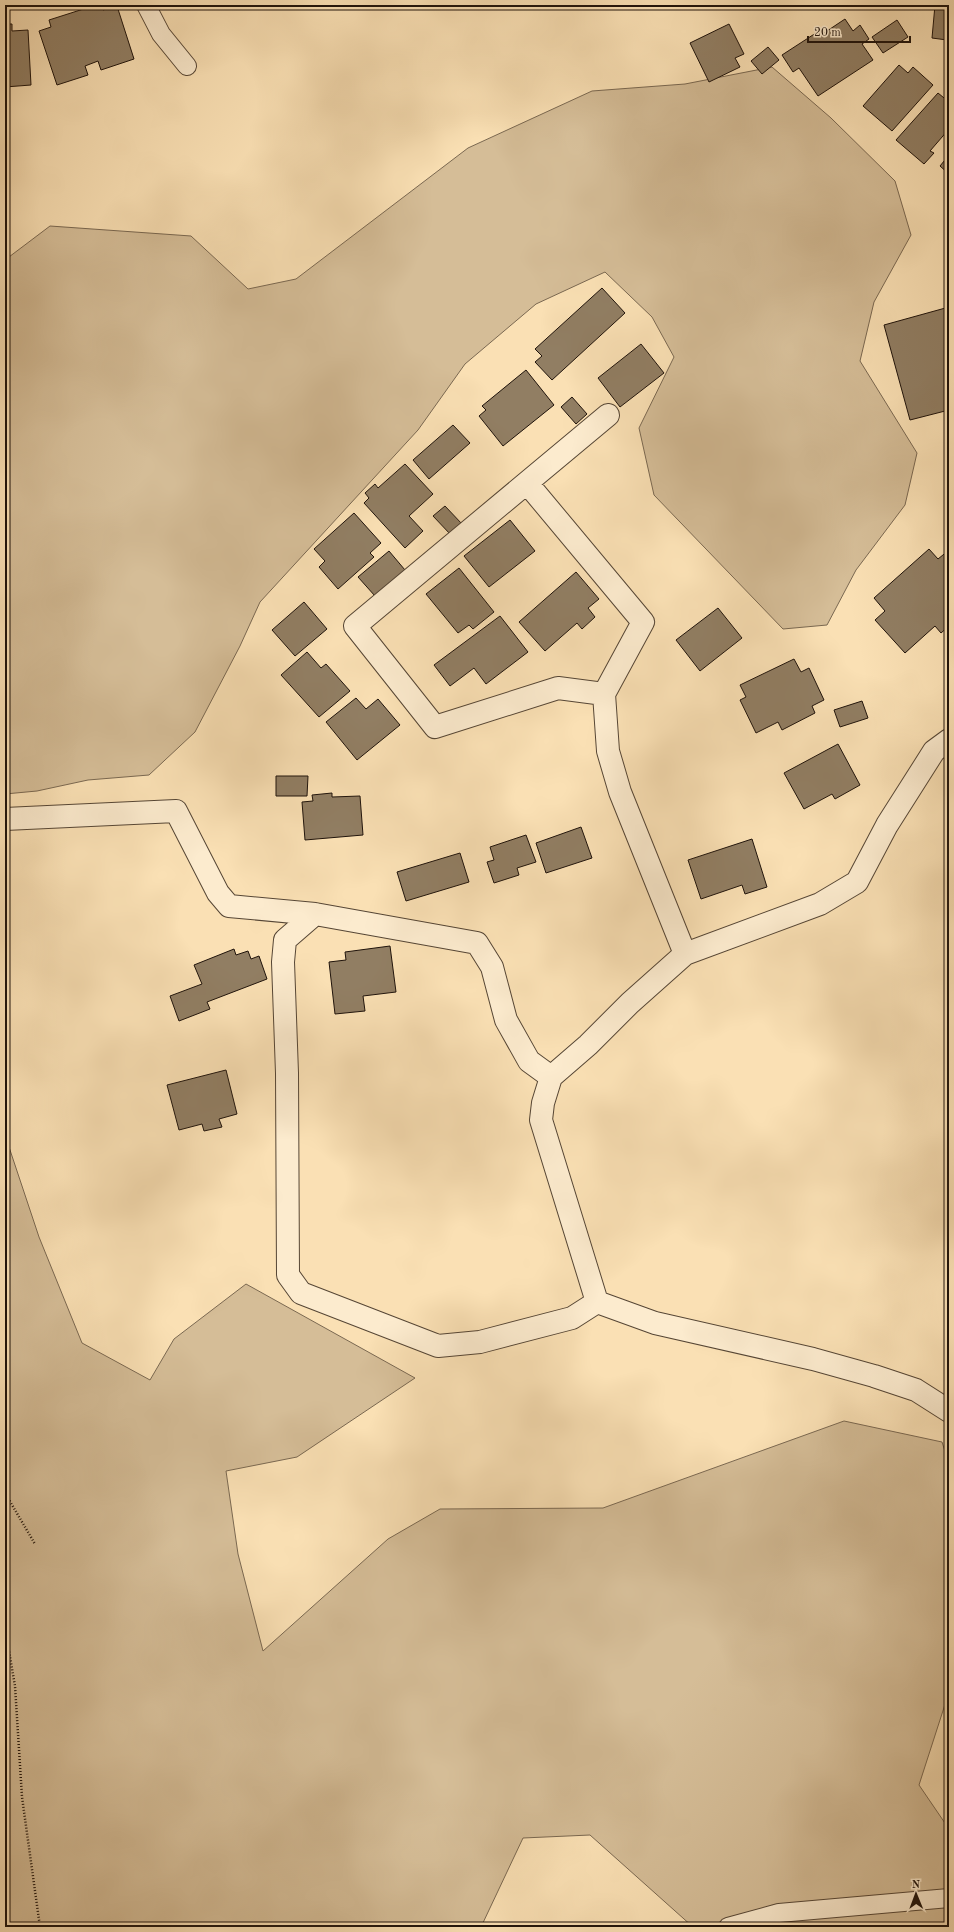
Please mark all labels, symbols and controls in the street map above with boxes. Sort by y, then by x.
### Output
scale bar [808,18,910,44]
text: 20 m [814,27,841,39]
north arrow [896,1874,936,1914]
text: N [912,1880,921,1891]

